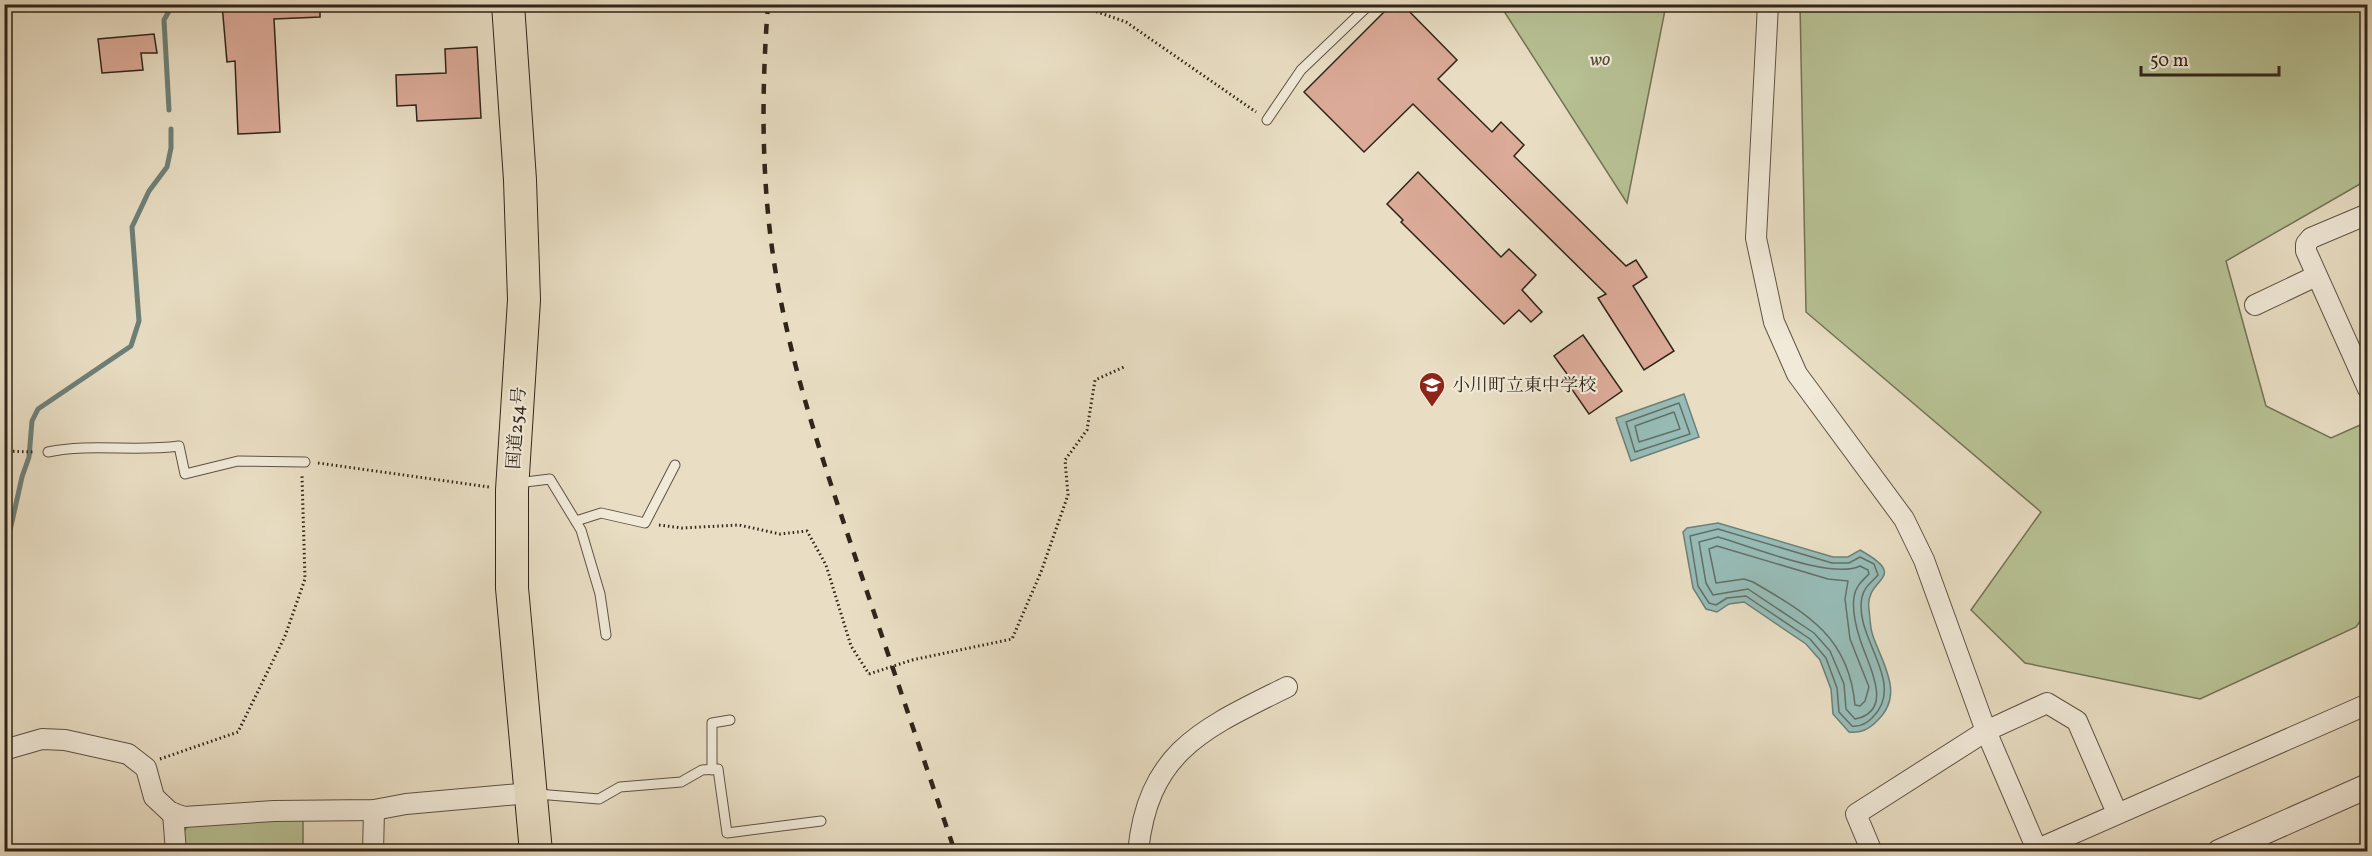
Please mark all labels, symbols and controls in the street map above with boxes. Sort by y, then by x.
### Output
scale bar [2141,39,2279,77]
park label: wo [1590,48,1610,73]
text: 50 m [2150,49,2189,74]
school or university icon: 小川町立東中学校 [1417,370,1447,408]
place label: 小川町立東中学校 [1452,374,1596,399]
street label: 国道254号 [502,386,533,470]

